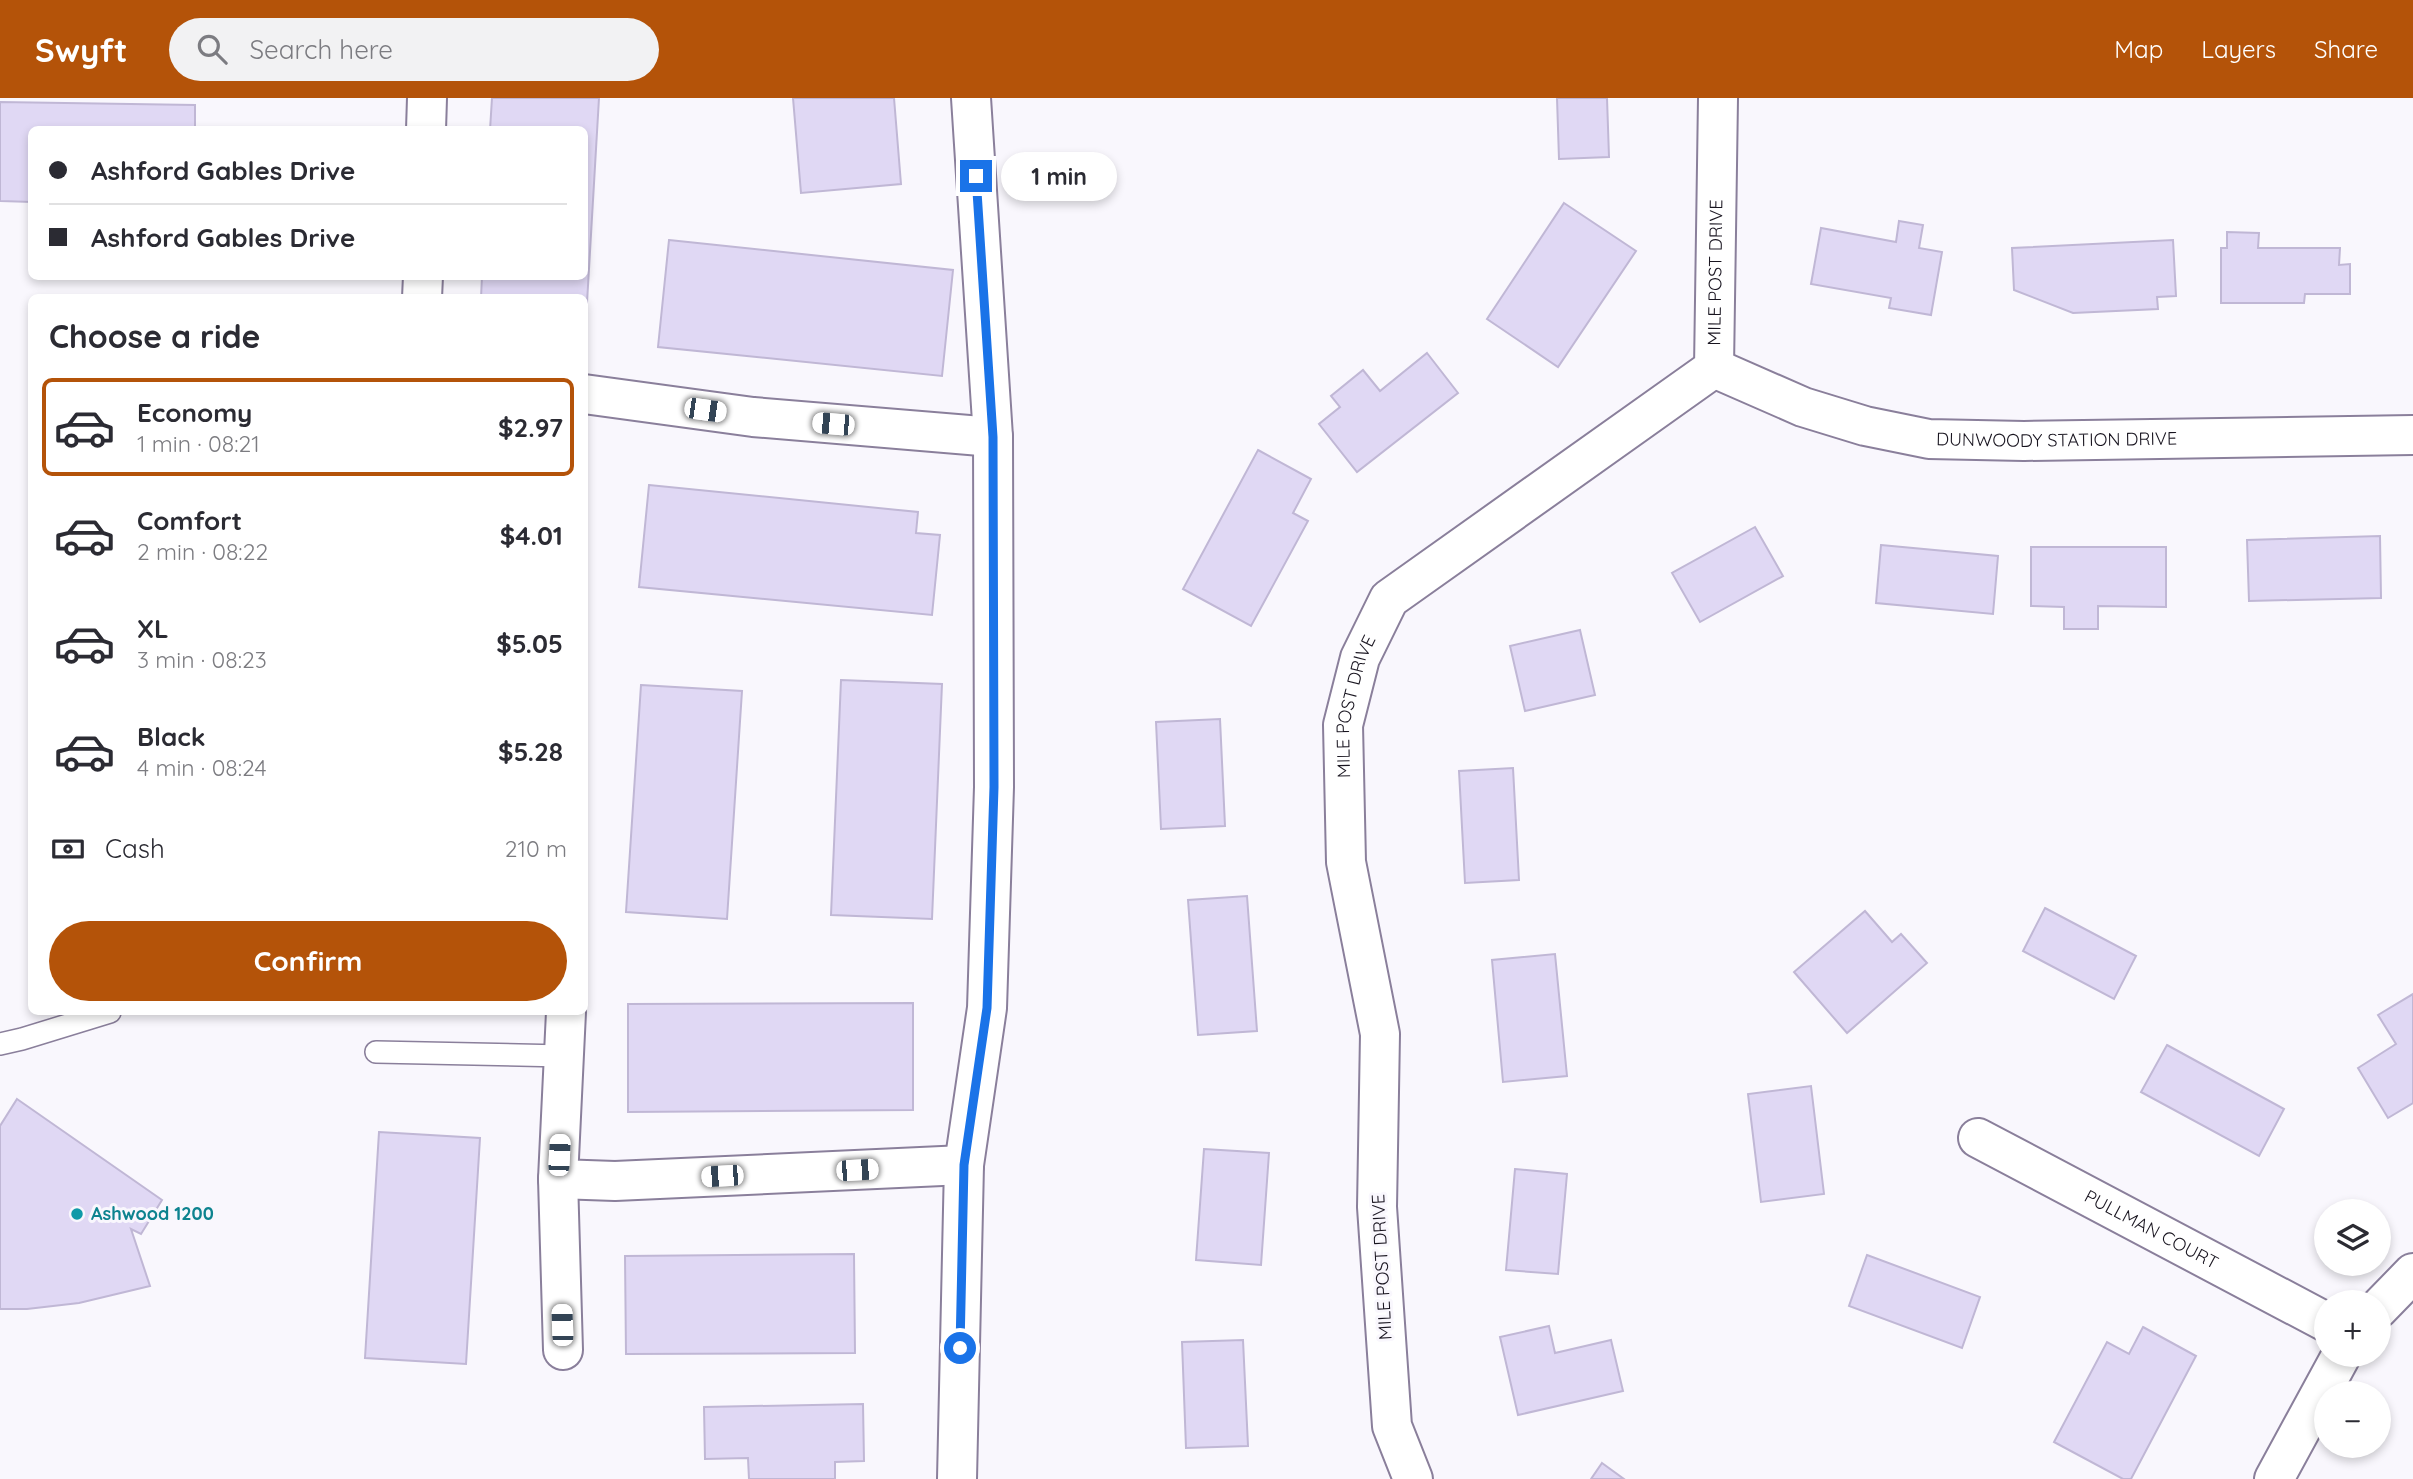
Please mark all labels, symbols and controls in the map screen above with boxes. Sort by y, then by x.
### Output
search box [169,18,659,81]
text: Swyft [35,29,127,70]
icon: search [193,30,231,68]
text: Search here [249,33,393,66]
text: Map [2114,34,2163,64]
text: Layers [2201,34,2276,64]
text: Share [2314,34,2378,64]
callout: 1 min [1000,152,1116,200]
text: Ashford Gables Drive [91,154,355,187]
route end [960,160,992,192]
text: 1 min [1031,162,1087,191]
street label: MILE POST DRIVE [1702,199,1727,346]
text: Ashford Gables Drive [91,221,355,254]
text: Choose a ride [49,316,261,356]
icon: car [53,396,116,459]
text: Economy [137,396,252,429]
car [683,397,728,423]
text: $2.97 [498,411,563,444]
car [812,412,855,436]
street label: DUNWOODY STATION DRIVE [1936,427,2177,452]
text: 1 min · 08:21 [137,429,260,458]
icon: car [53,504,116,567]
text: Comfort [137,504,242,537]
text: $4.01 [500,519,563,552]
text: 2 min · 08:22 [137,537,268,566]
icon: car [53,612,116,675]
text: XL [137,612,169,645]
text: $5.05 [496,627,563,660]
street label: MILE POST DRIVE [1331,631,1381,778]
text: 3 min · 08:23 [137,645,267,674]
icon: car [53,720,116,783]
text: Black [137,720,206,753]
text: $5.28 [498,735,563,768]
text: 4 min · 08:24 [137,753,267,782]
icon: cash [49,830,87,868]
text: Cash [105,832,165,865]
text: 210 m [505,834,567,863]
button: Confirm [49,921,567,1001]
car [548,1133,571,1177]
car [836,1158,879,1182]
car [701,1164,744,1188]
street label: PULLMAN COURT [2081,1184,2223,1274]
street label: MILE POST DRIVE [1366,1193,1397,1341]
map controls [2314,1199,2391,1458]
button: layers [2314,1199,2391,1276]
place label: Ashwood 1200 [91,1202,214,1225]
marker: Ashwood 1200 [69,1206,85,1222]
button: + [2314,1290,2391,1367]
car [551,1304,574,1346]
route start [944,1332,976,1364]
button: − [2314,1381,2391,1458]

